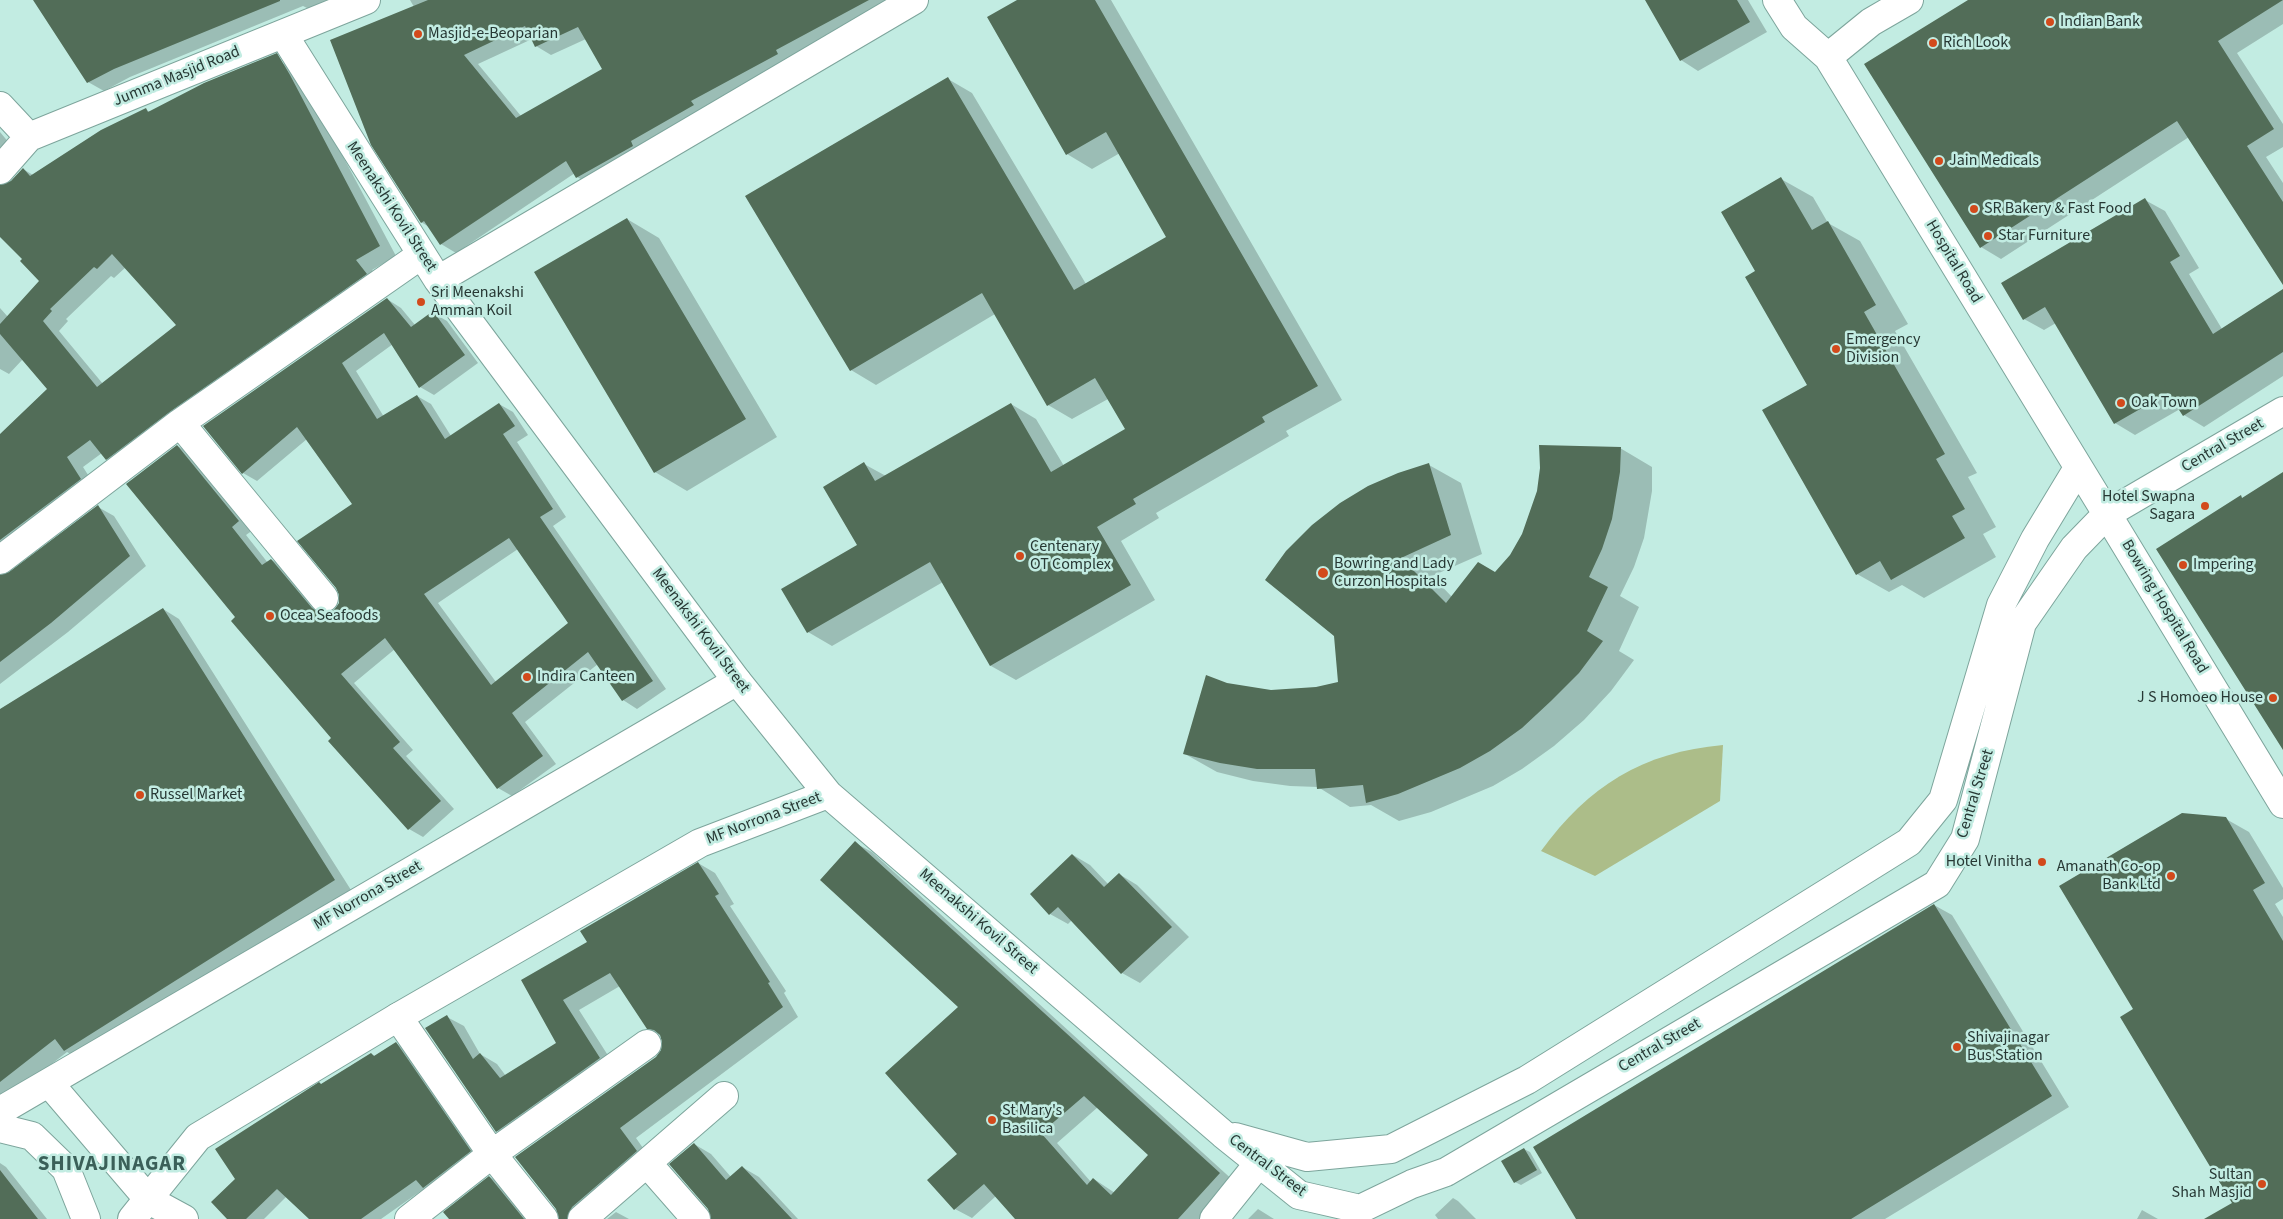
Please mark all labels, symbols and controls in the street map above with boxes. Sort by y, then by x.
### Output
place label: Indian Bank [2060,12,2140,32]
marker: Indian Bank [2044,16,2056,28]
place label: Masjid-e-Beoparian [428,24,558,44]
marker: Masjid-e-Beoparian [412,28,424,40]
place label: Rich Look [1943,33,2008,53]
marker: Rich Look [1927,37,1939,49]
street label: Jumma Masjid Road [111,43,243,111]
street label: Meenakshi Kovil Street [342,138,440,276]
place label: Jain Medicals [1949,151,2039,171]
marker: Jain Medicals [1933,155,1945,167]
place label: SR Bakery & Fast Food [1984,199,2132,219]
marker: SR Bakery & Fast Food [1968,203,1980,215]
street label: Hospital Road [1921,217,1985,307]
place label: Star Furniture [1998,226,2090,246]
marker: Star Furniture [1982,230,1994,242]
place label: Sri Meenakshi Amman Koil [431,283,524,321]
marker: Sri Meenakshi Amman Koil [415,296,427,308]
place label: Emergency Division [1846,330,1920,368]
marker: Emergency Division [1830,343,1842,355]
place label: Oak Town [2131,393,2197,413]
marker: Oak Town [2115,397,2127,409]
street label: Central Street [2178,415,2268,477]
place label: Hotel Swapna Sagara [2102,487,2195,525]
marker: Hotel Swapna Sagara [2199,500,2211,512]
place label: Centenary OT Complex [1030,537,1111,575]
street label: Bowring Hospital Road [2117,537,2211,677]
marker: Centenary OT Complex [1014,550,1026,562]
place label: Bowring and Lady Curzon Hospitals [1334,554,1454,592]
place label: Impering [2193,555,2254,575]
marker: Impering [2177,559,2189,571]
street label: Meenakshi Kovil Street [647,565,753,697]
marker: Bowring and Lady Curzon Hospitals [1316,566,1330,580]
place label: Ocea Seafoods [280,606,378,626]
marker: Ocea Seafoods [264,610,276,622]
place label: Indira Canteen [537,667,635,687]
marker: Indira Canteen [521,671,533,683]
place label: J S Homoeo House [2137,688,2263,708]
marker: J S Homoeo House [2267,692,2279,704]
street label: Central Street [1953,747,1999,841]
place label: Russel Market [150,785,242,805]
street label: MF Norrona Street [704,788,824,850]
marker: Russel Market [134,789,146,801]
place label: Hotel Vinitha [1946,852,2032,872]
marker: Hotel Vinitha [2036,856,2048,868]
street label: MF Norrona Street [311,857,425,935]
place label: Amanath Co-op Bank Ltd [2057,857,2161,895]
street label: Meenakshi Kovil Street [915,865,1041,979]
marker: Amanath Co-op Bank Ltd [2165,870,2177,882]
street label: Central Street [1615,1015,1705,1077]
place label: Shivajinagar Bus Station [1967,1028,2050,1066]
marker: Shivajinagar Bus Station [1951,1041,1963,1053]
place label: St Mary's Basilica [1002,1101,1062,1139]
marker: St Mary's Basilica [986,1114,998,1126]
street label: Central Street [1225,1131,1309,1201]
district label: SHIVAJINAGAR [36,1152,188,1178]
place label: Sultan Shah Masjid [2172,1165,2252,1203]
marker: Sultan Shah Masjid [2256,1178,2268,1190]

